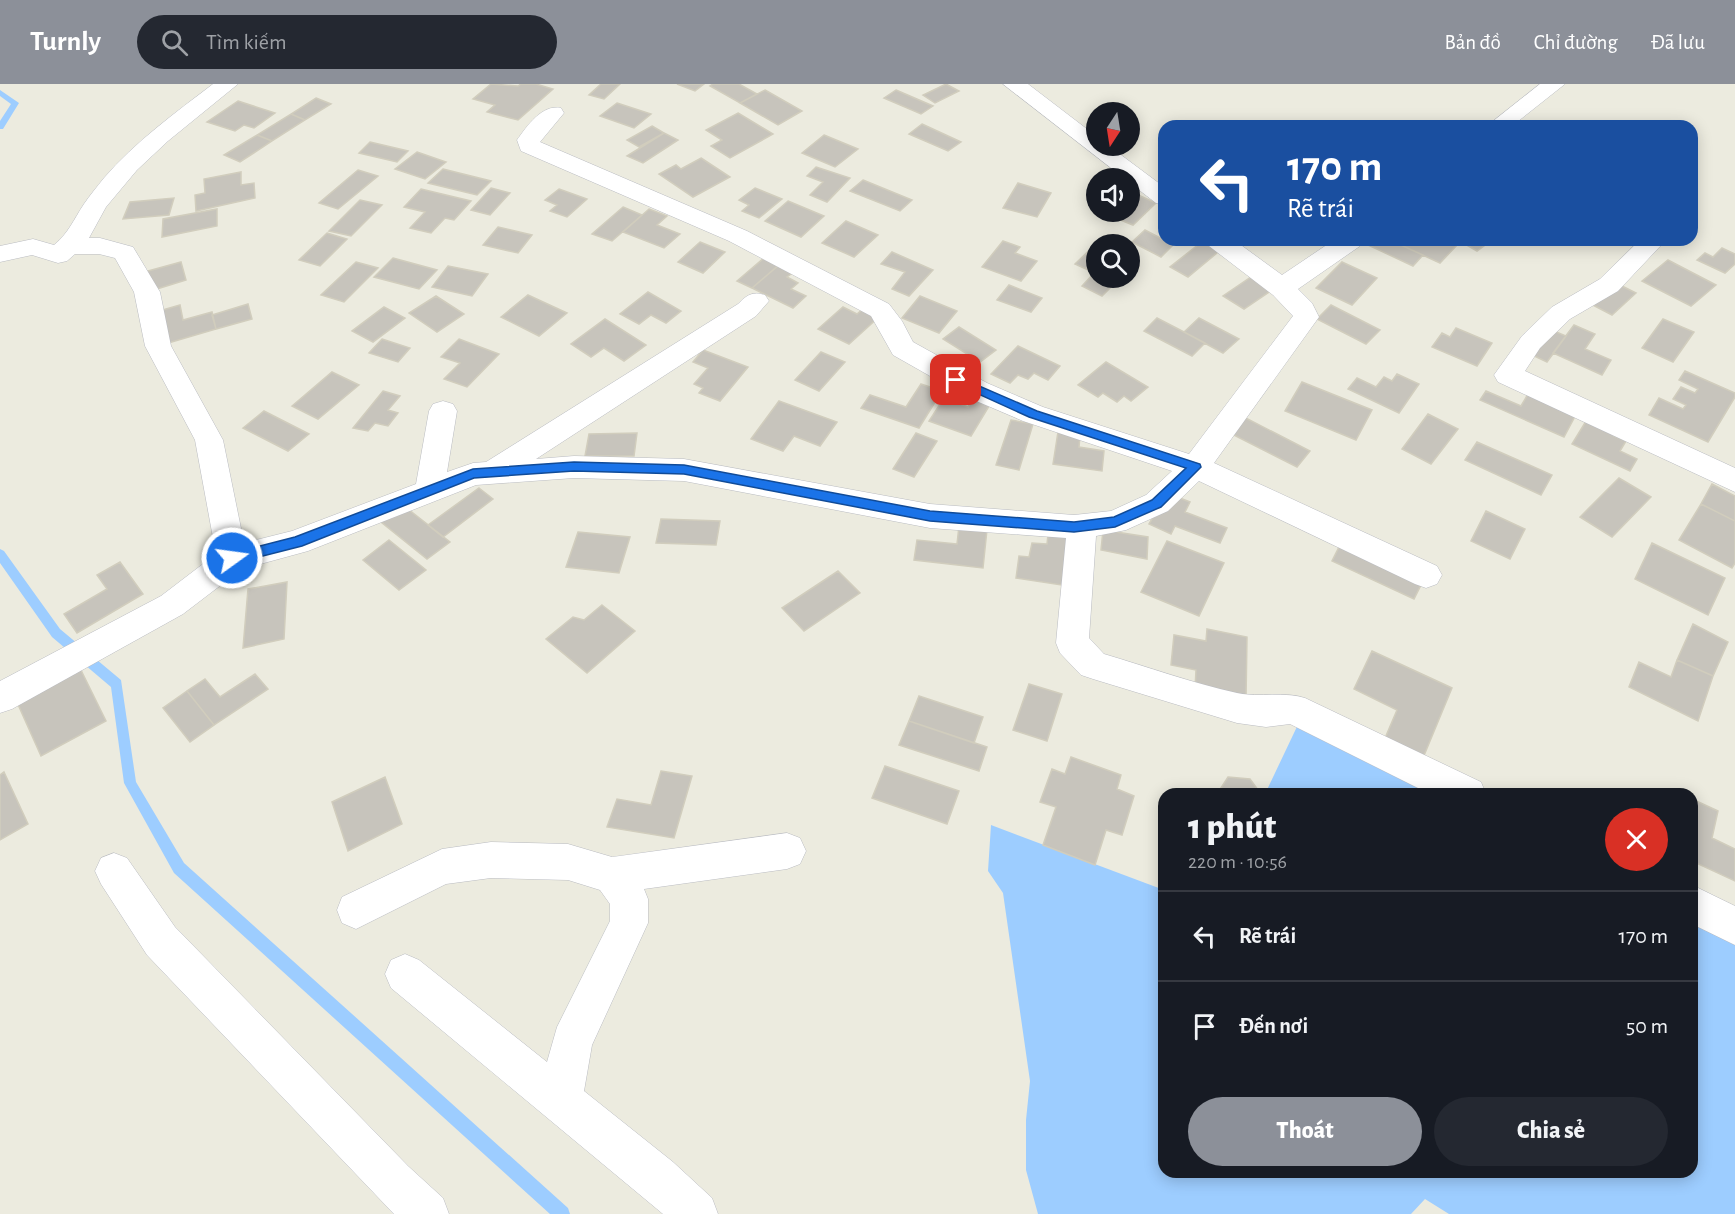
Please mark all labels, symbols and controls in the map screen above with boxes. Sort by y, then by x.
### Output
search box [137,15,557,69]
icon: search [158,26,191,59]
text: Turnly [30,28,101,56]
text: Tìm kiếm [206,31,287,53]
text: Bản đồ [1444,32,1501,53]
text: Chỉ đường [1534,32,1618,53]
text: Đã lưu [1651,32,1705,53]
north arrow [1086,102,1140,156]
map controls [1086,102,1140,288]
icon: left [1188,144,1266,222]
text: 170 m [1287,146,1382,188]
button: sound [1086,168,1140,222]
text: Rẽ trái [1287,195,1354,222]
button: search [1086,234,1140,288]
pin [930,354,981,405]
icon: arrive [939,363,972,396]
position arrow [200,526,264,590]
button: close [1605,808,1668,871]
text: 1 phút [1188,809,1276,845]
text: 220 m · 10:56 [1188,852,1287,872]
icon: left [1188,920,1221,953]
text: Rẽ trái [1239,925,1296,947]
text: 170 m [1618,925,1668,947]
icon: arrive [1188,1010,1221,1043]
text: Đến nơi [1239,1015,1308,1037]
text: 50 m [1626,1015,1668,1037]
button: Thoát [1188,1097,1422,1166]
button: Chia sẻ [1434,1097,1668,1166]

